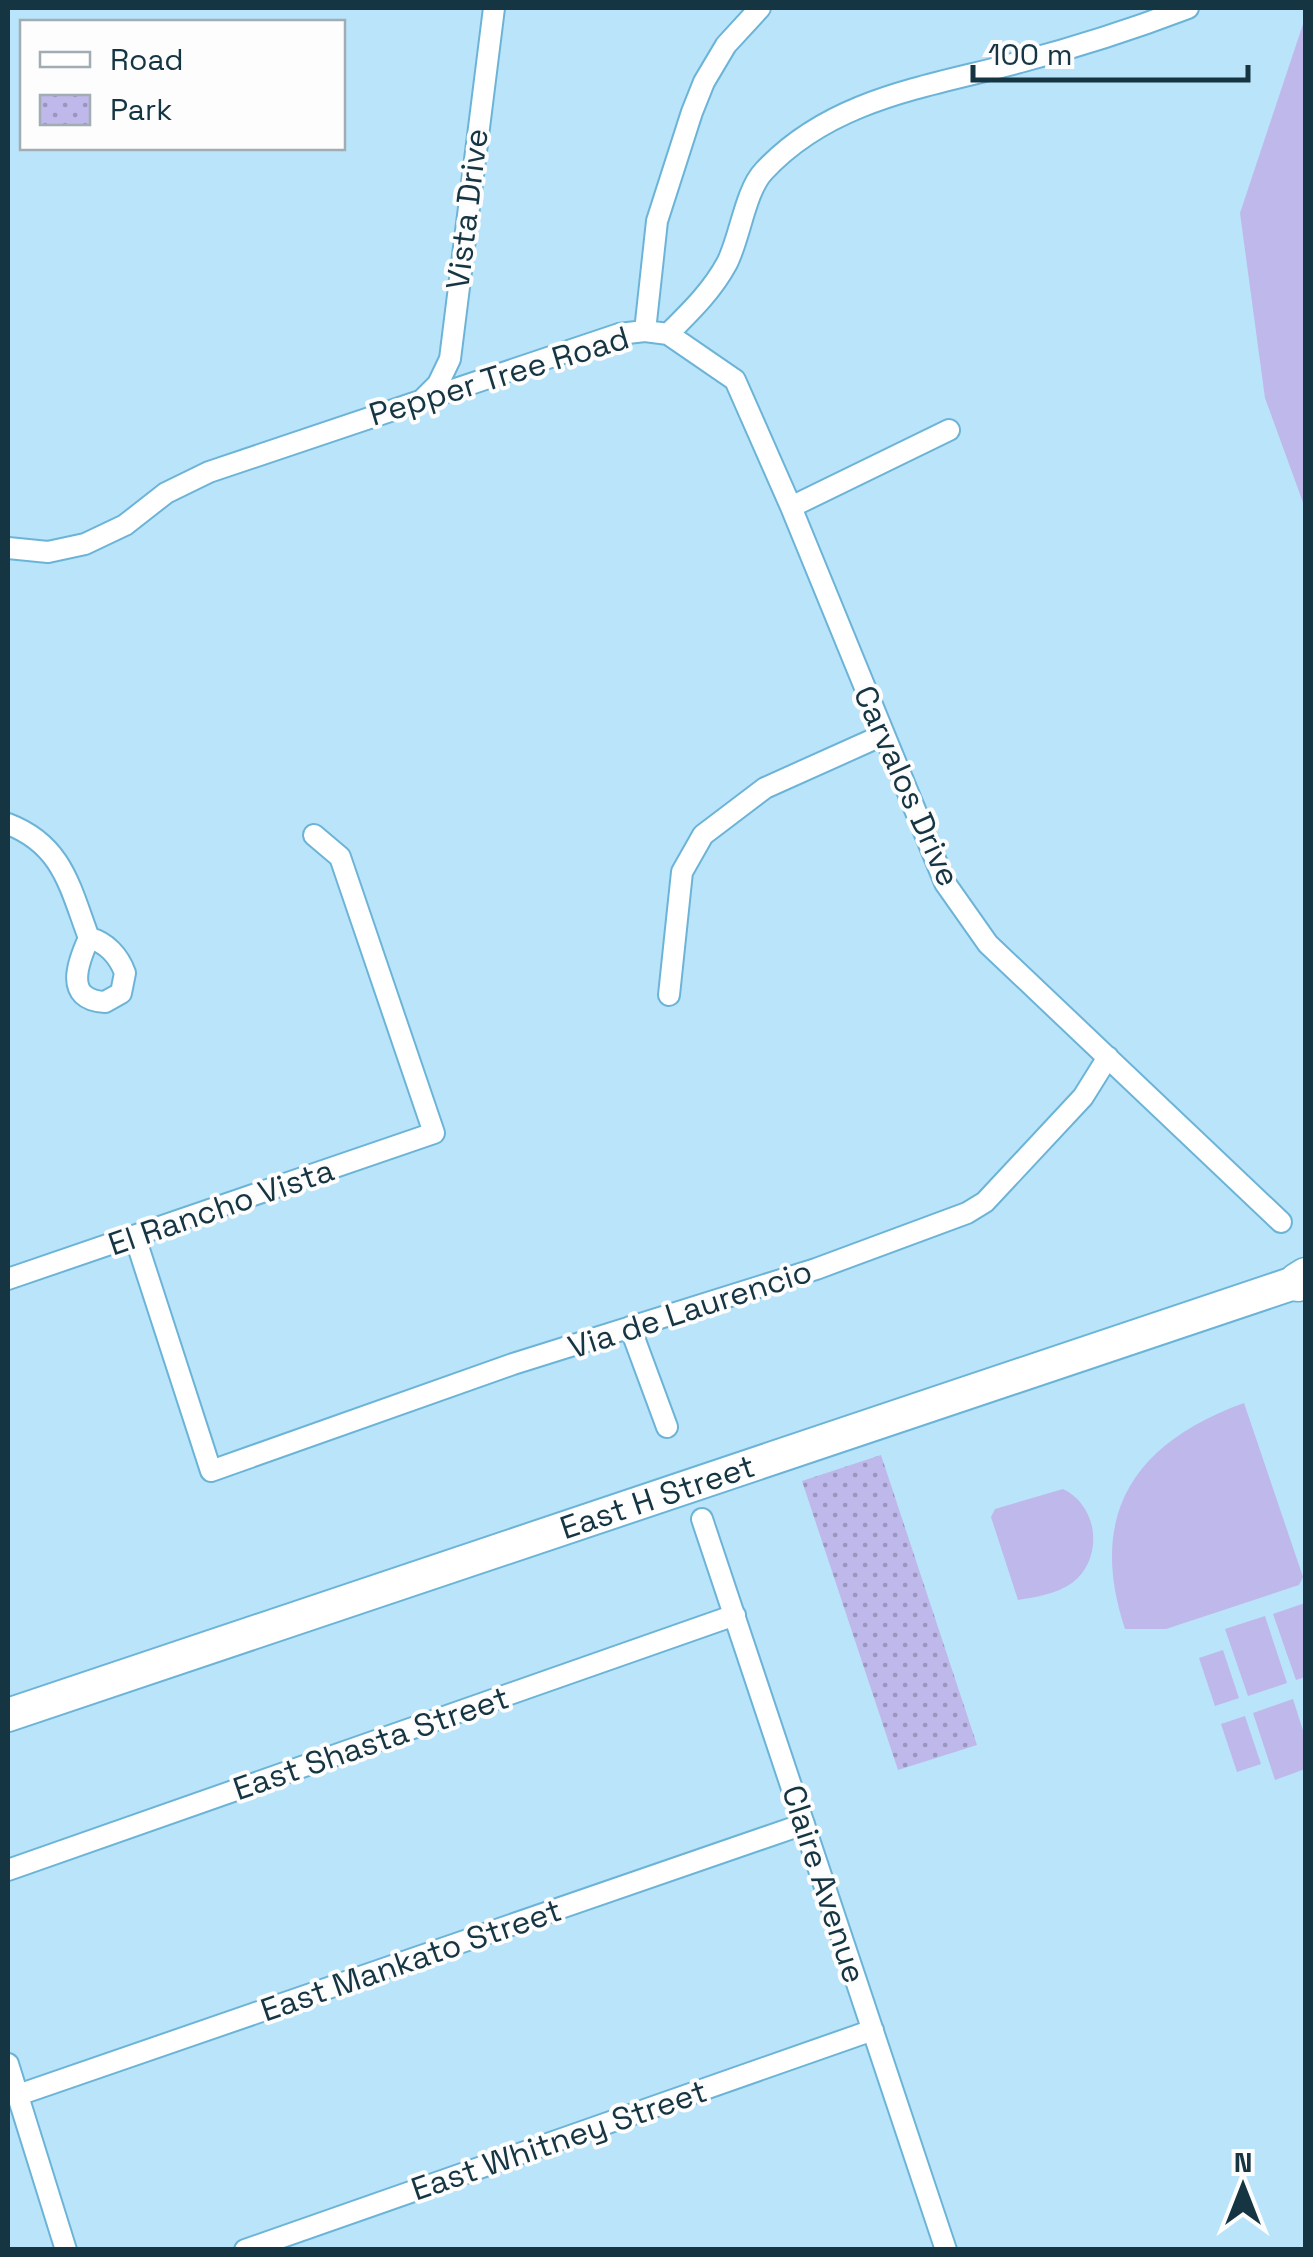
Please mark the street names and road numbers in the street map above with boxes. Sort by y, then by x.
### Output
street label: Vista Drive [437,126,497,292]
street label: Pepper Tree Road [364,317,634,435]
street label: Carvalos Drive [845,679,969,893]
street label: El Rancho Vista [103,1150,339,1264]
street label: Via de Laurencio [563,1251,817,1367]
street label: East H Street [555,1446,760,1548]
street label: East Shasta Street [228,1677,514,1809]
street label: Claire Avenue [773,1780,875,1988]
street label: East Mankato Street [255,1890,567,2030]
street label: East Whitney Street [406,2071,712,2209]

